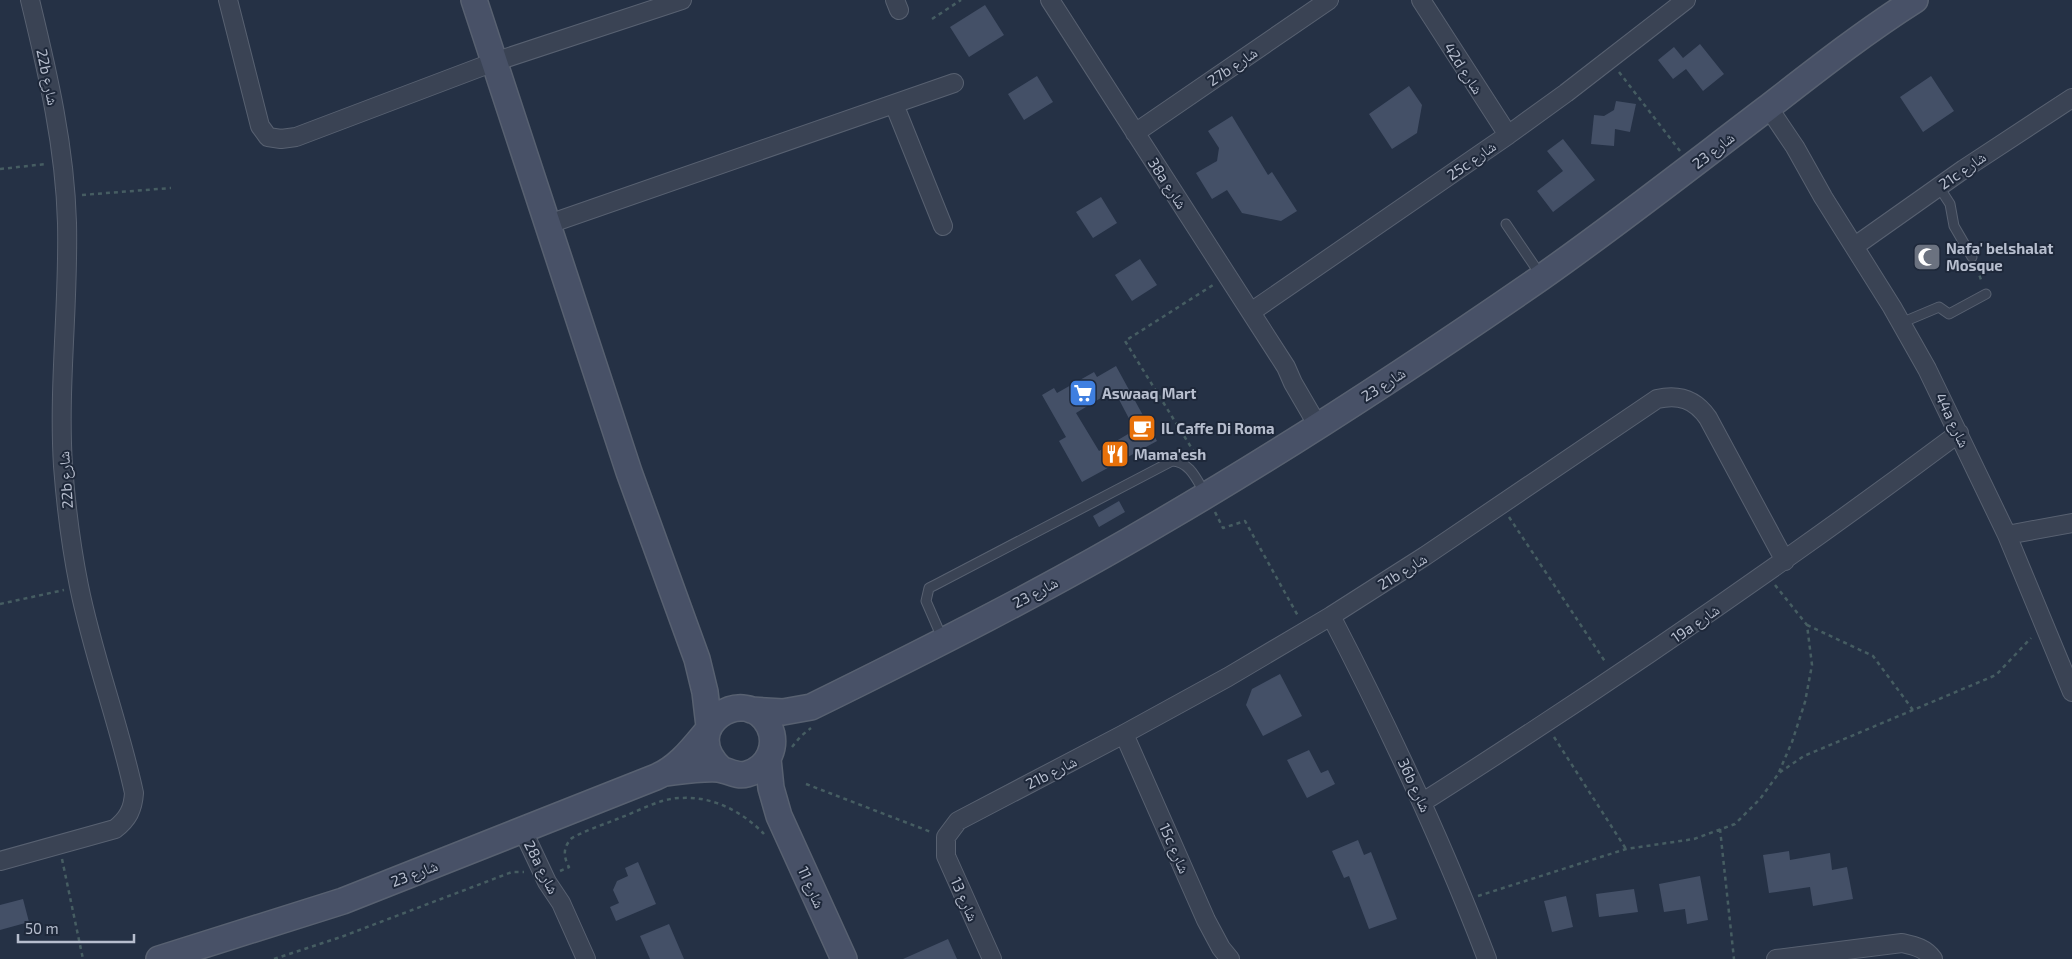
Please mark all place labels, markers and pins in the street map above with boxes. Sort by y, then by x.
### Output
place label: Nafa' belshalat Mosque [1946,239,2053,274]
mosque icon: Nafa' belshalat Mosque [1912,242,1942,272]
supermarket icon: Aswaaq Mart [1068,378,1098,408]
place label: Aswaaq Mart [1102,384,1197,402]
cafe icon: IL Caffe Di Roma [1127,413,1157,443]
place label: IL Caffe Di Roma [1161,419,1275,437]
restaurant icon: Mama'esh [1100,439,1130,469]
place label: Mama'esh [1134,445,1206,463]

